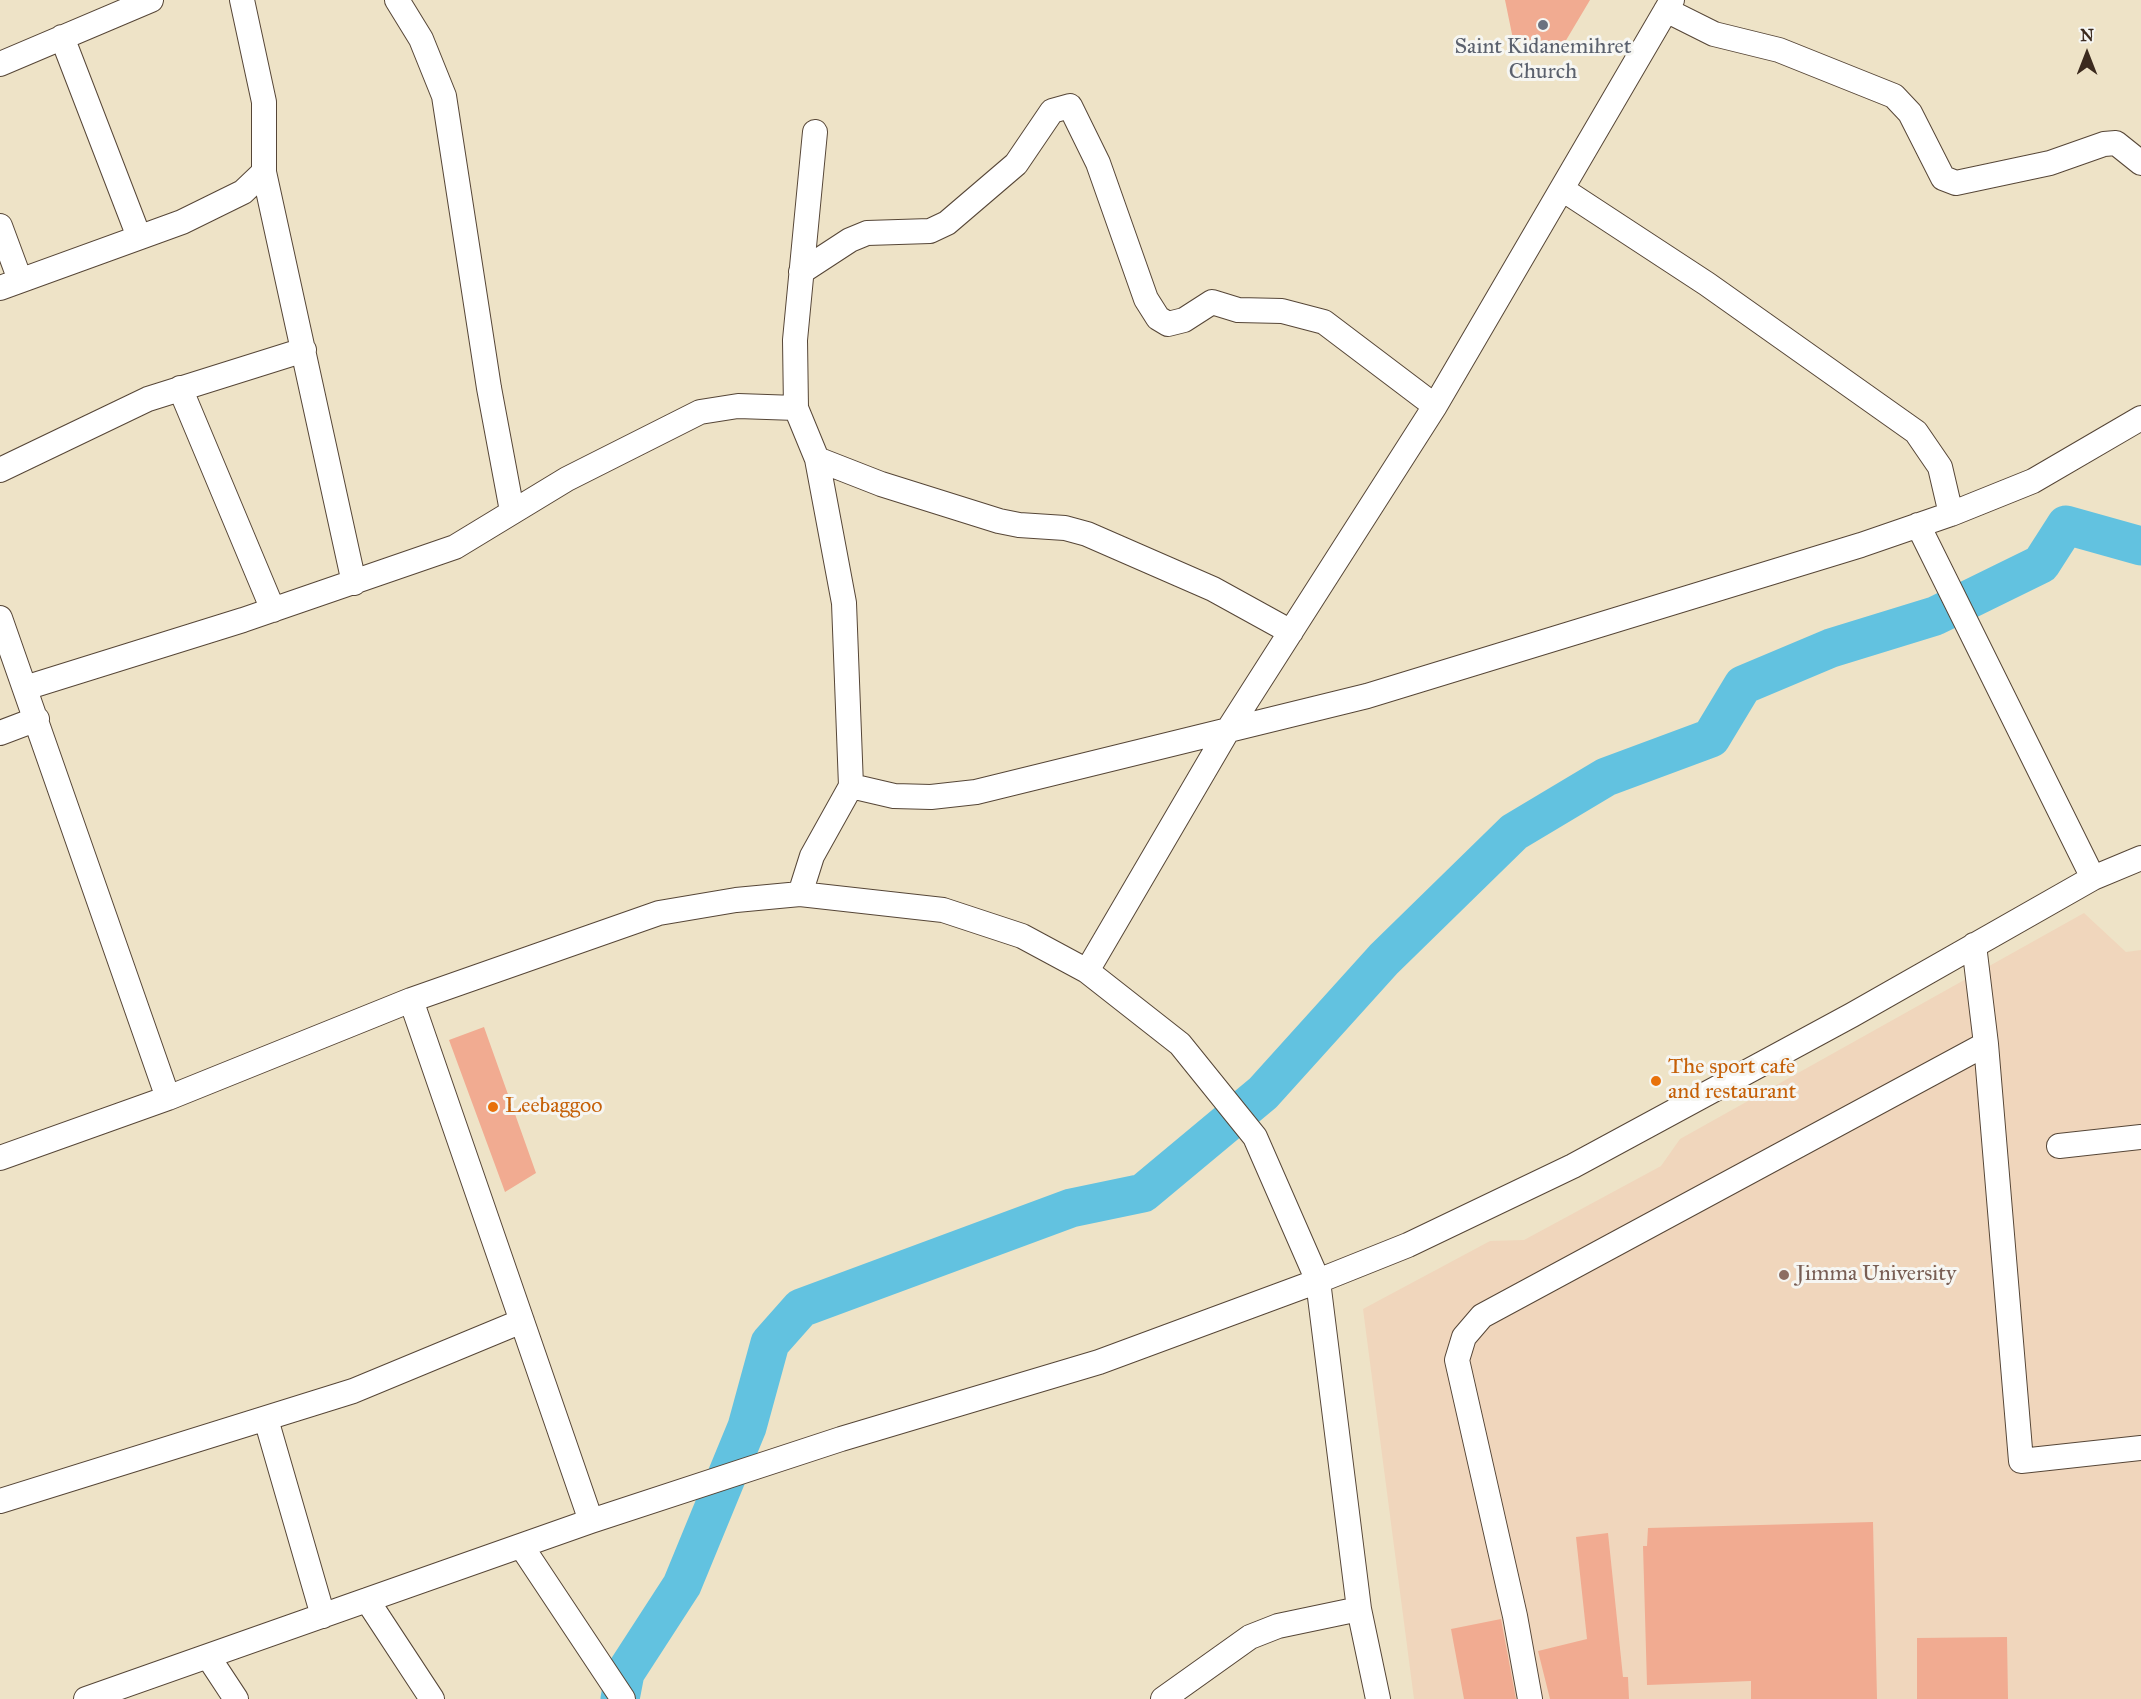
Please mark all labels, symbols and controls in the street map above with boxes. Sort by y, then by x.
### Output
marker: Saint Kidanemihret Church [1536,18,1550,32]
north arrow [2057,24,2117,84]
text: N [2080,26,2094,45]
place label: Saint Kidanemihret Church [1454,35,1632,86]
place label: The sport cafe and restaurant [1668,1055,1796,1106]
marker: The sport cafe and restaurant [1649,1074,1663,1088]
place label: Leebaggoo [505,1094,603,1120]
marker: Leebaggoo [486,1100,500,1114]
place label: Jimma University [1796,1262,1956,1288]
marker: Jimma University [1777,1268,1791,1282]

